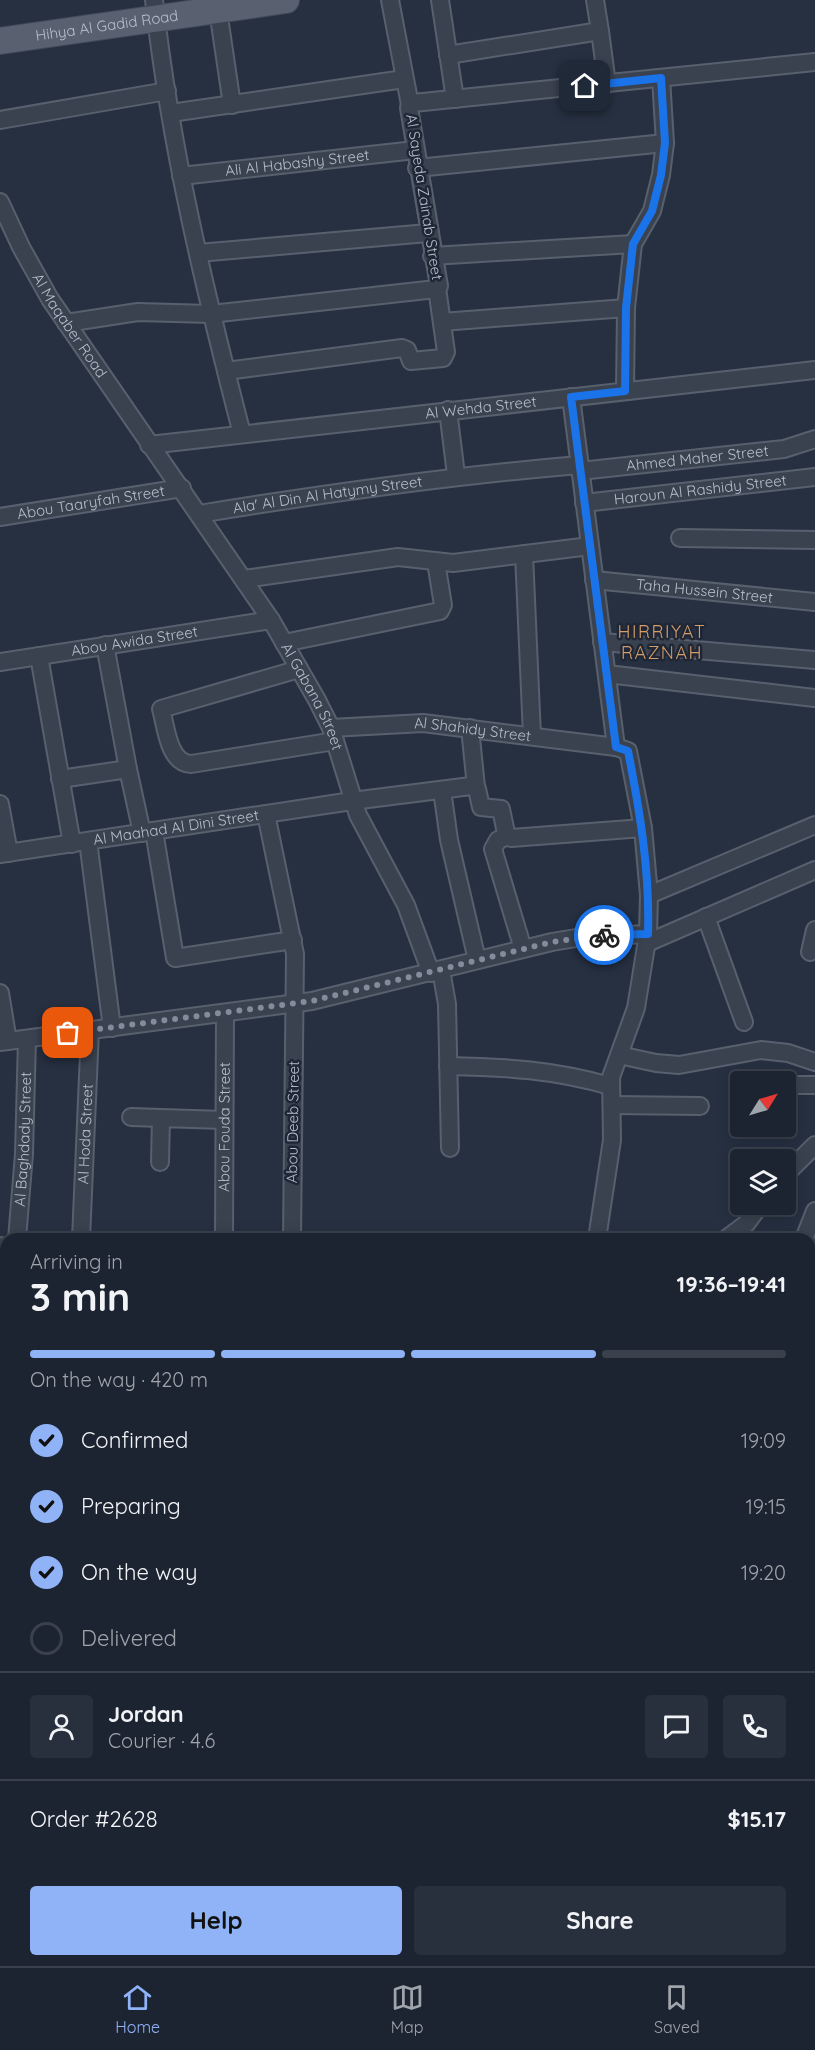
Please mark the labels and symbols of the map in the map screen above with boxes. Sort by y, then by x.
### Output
street label: Hihya Al Gadid Road [34,6,179,45]
pin [559,60,610,111]
street label: Al Sayeda Zainab Street [402,113,447,281]
street label: Ali Al Habashy Street [224,145,370,180]
street label: Al Maqaber Road [28,270,111,381]
street label: Al Wehda Street [424,391,538,423]
street label: Ahmed Maher Street [625,441,769,475]
street label: Haroun Al Rashidy Street [613,470,788,509]
street label: Ala' Al Din Al Hatymy Street [231,472,423,517]
street label: Abou Taaryfah Street [16,481,166,523]
street label: Taha Hussein Street [635,574,774,607]
district label: HIRRIYAT RAZNAH [618,620,707,664]
street label: Abou Awida Street [70,621,199,660]
street label: Al Gabana Street [277,639,347,752]
street label: Al Shahidy Street [413,713,532,745]
street label: Al Maahad Al Dini Street [92,805,260,849]
courier [574,905,634,965]
pin [42,1007,93,1058]
street label: Abou Deeb Street [282,1061,303,1183]
street label: Abou Fouda Street [214,1062,234,1192]
north arrow [730,1071,796,1137]
street label: Al Baghdady Street [10,1072,35,1207]
street label: Al Hoda Street [73,1083,97,1185]

